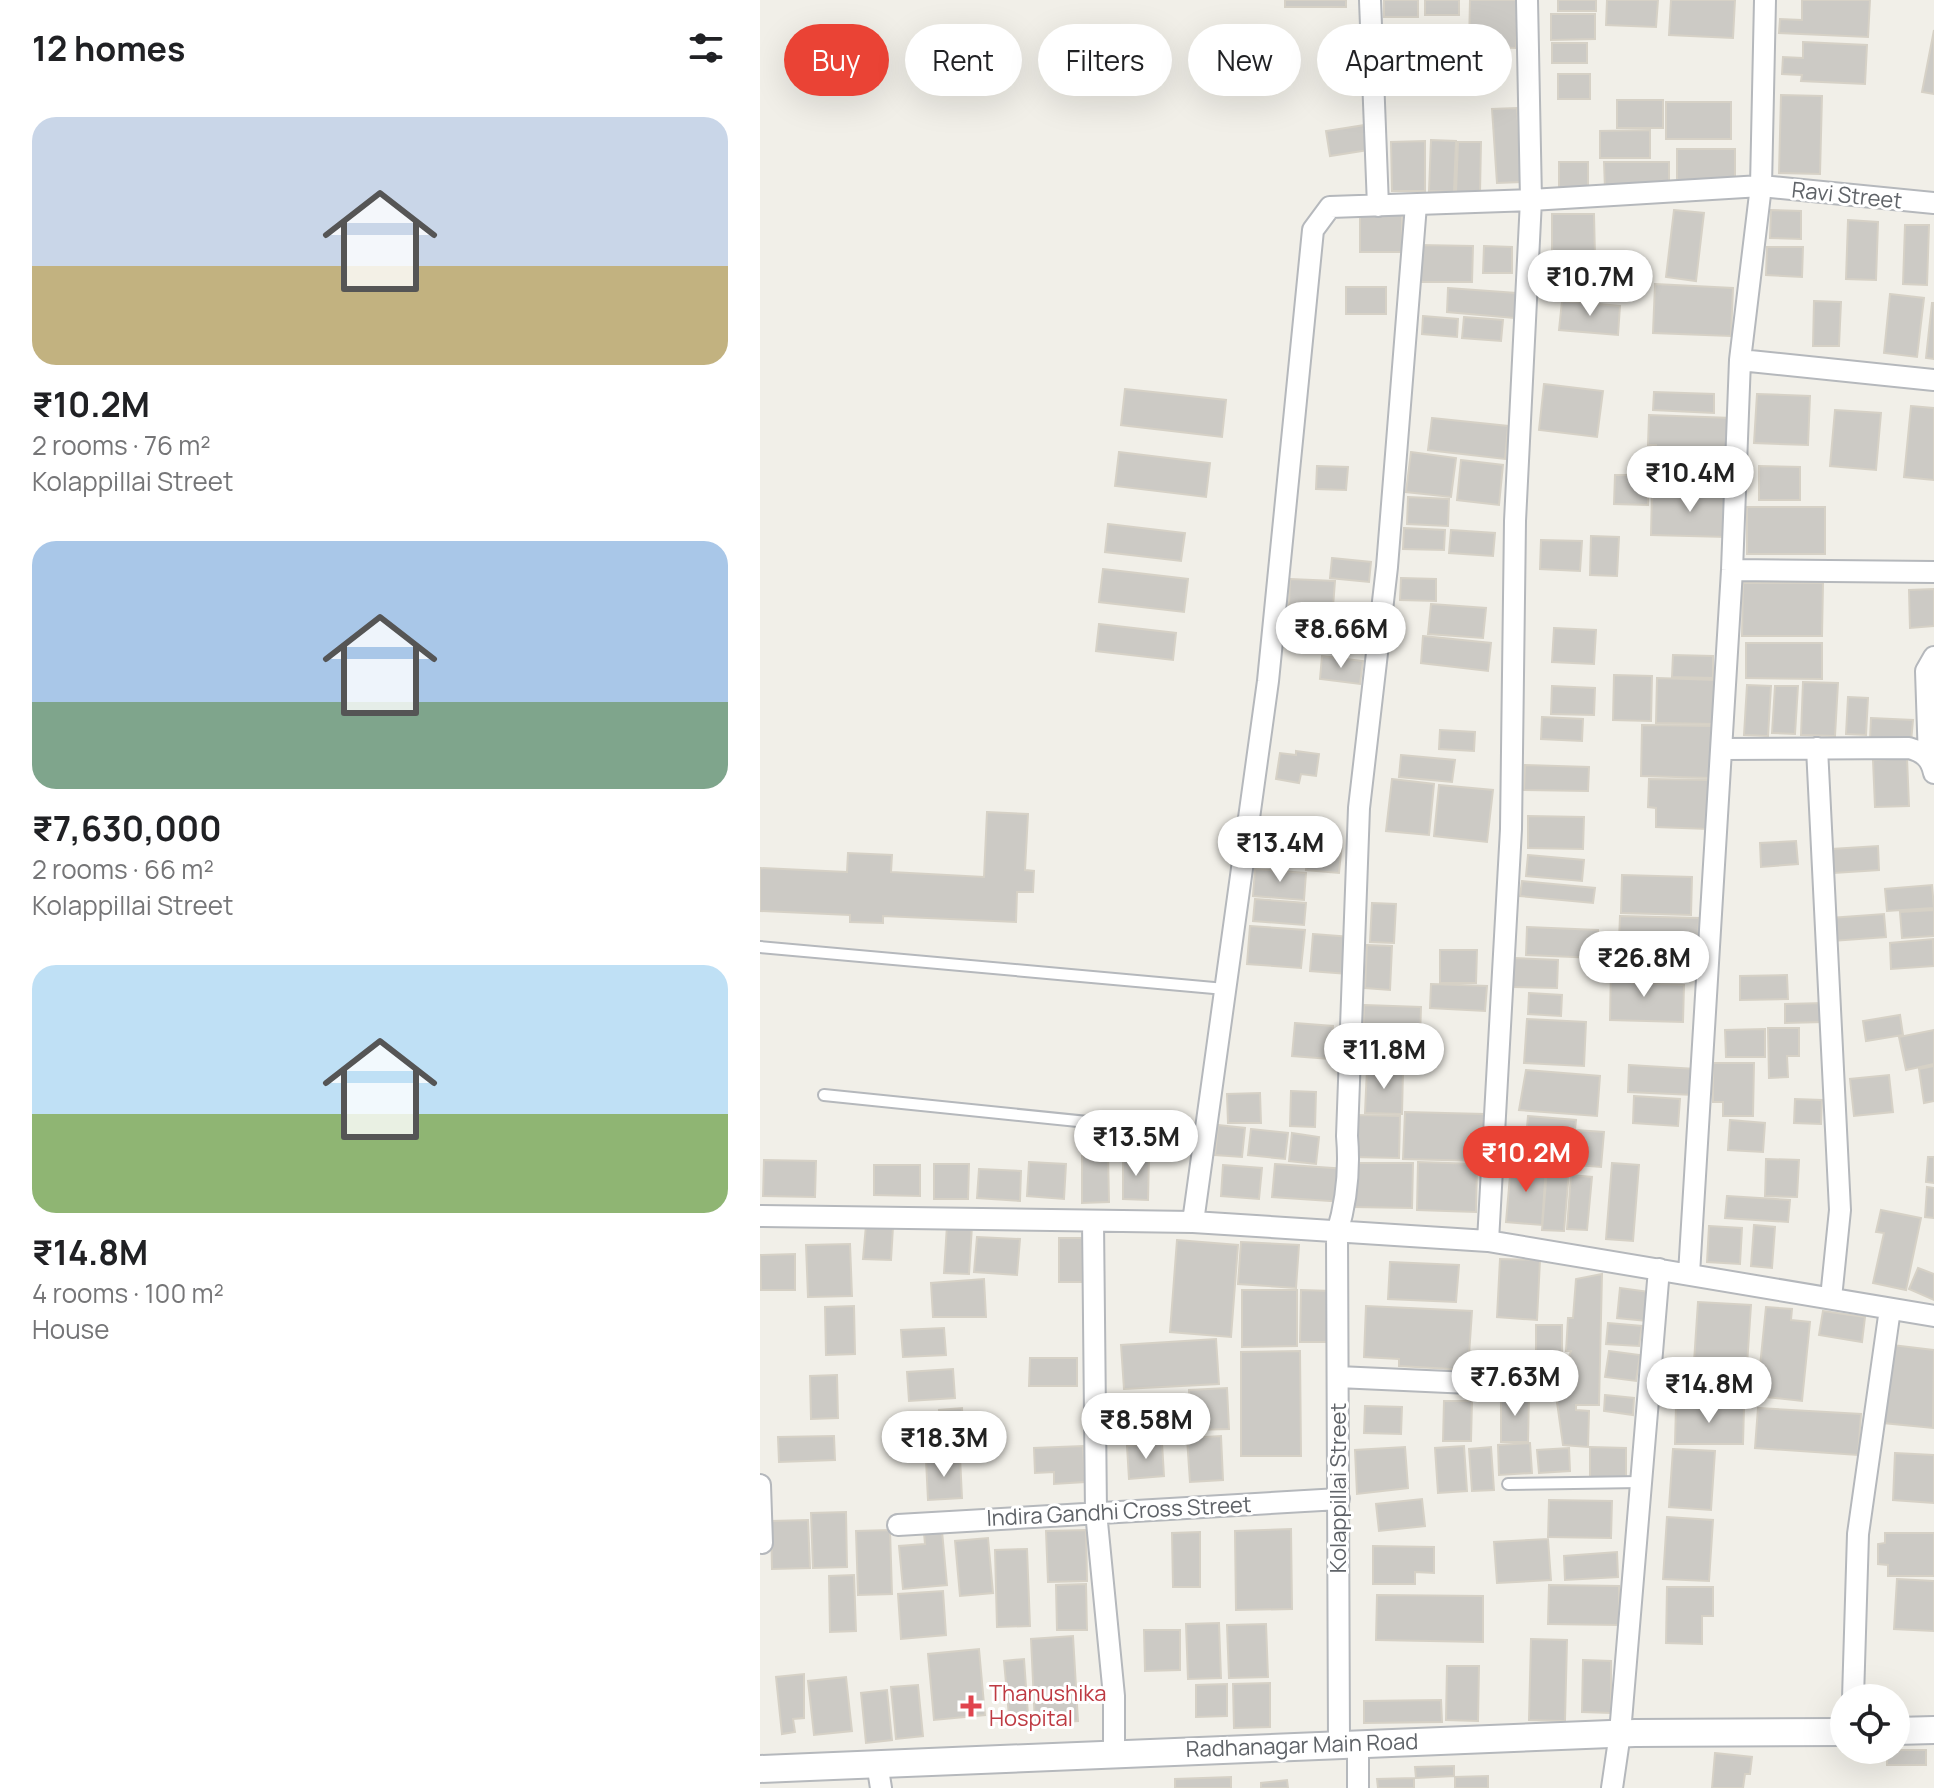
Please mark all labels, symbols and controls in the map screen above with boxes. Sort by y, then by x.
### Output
chip: Buy [784,24,889,96]
chip: Rent [905,24,1022,96]
chip: Filters [1038,24,1172,96]
chip: New [1188,24,1301,96]
chip: Apartment [1317,24,1512,96]
text: 12 homes [32,25,185,71]
icon: filters [684,26,728,70]
icon: home [308,169,452,313]
street label: Ravi Street [1790,174,1904,216]
pin: ₹10.7M [1525,250,1655,318]
text: ₹10.7M [1546,258,1634,294]
text: ₹10.2M [32,381,150,427]
text: 2 rooms · 76 m² [32,427,211,463]
pin: ₹10.4M [1625,446,1755,514]
text: ₹10.4M [1645,454,1735,490]
text: Kolappillai Street [32,463,233,499]
icon: home [308,593,452,737]
pin: ₹8.66M [1276,602,1406,670]
text: ₹8.66M [1294,610,1388,646]
text: ₹7,630,000 [32,805,222,851]
pin: ₹13.4M [1215,816,1345,884]
text: ₹13.4M [1236,824,1324,860]
text: 2 rooms · 66 m² [32,851,214,887]
text: Kolappillai Street [32,887,233,923]
pin: ₹26.8M [1579,931,1709,999]
text: ₹26.8M [1597,939,1691,975]
icon: home [308,1017,452,1161]
pin: ₹11.8M [1319,1023,1449,1091]
text: ₹11.8M [1342,1031,1426,1067]
pin: ₹13.5M [1071,1110,1201,1178]
text: ₹13.5M [1092,1118,1180,1154]
pin: ₹10.2M [1461,1126,1591,1194]
text: ₹10.2M [1481,1134,1571,1170]
text: ₹14.8M [32,1229,148,1275]
text: 4 rooms · 100 m² [32,1275,224,1311]
text: House [32,1311,109,1347]
pin: ₹7.63M [1450,1350,1580,1418]
pin: ₹14.8M [1644,1357,1774,1425]
text: ₹7.63M [1470,1358,1560,1394]
text: ₹14.8M [1665,1365,1753,1401]
pin: ₹8.58M [1081,1393,1211,1461]
text: ₹8.58M [1099,1401,1193,1437]
street label: Kolappillai Street [1323,1403,1353,1573]
pin: ₹18.3M [879,1411,1009,1479]
text: ₹18.3M [900,1419,988,1455]
street label: Indira Gandhi Cross Street [986,1489,1252,1533]
place label: Thanushika Hospital [989,1678,1106,1733]
map controls [1830,1684,1910,1764]
button: locate [1830,1684,1910,1764]
marker: Thanushika Hospital [960,1695,982,1717]
street label: Radhanagar Main Road [1185,1726,1419,1764]

